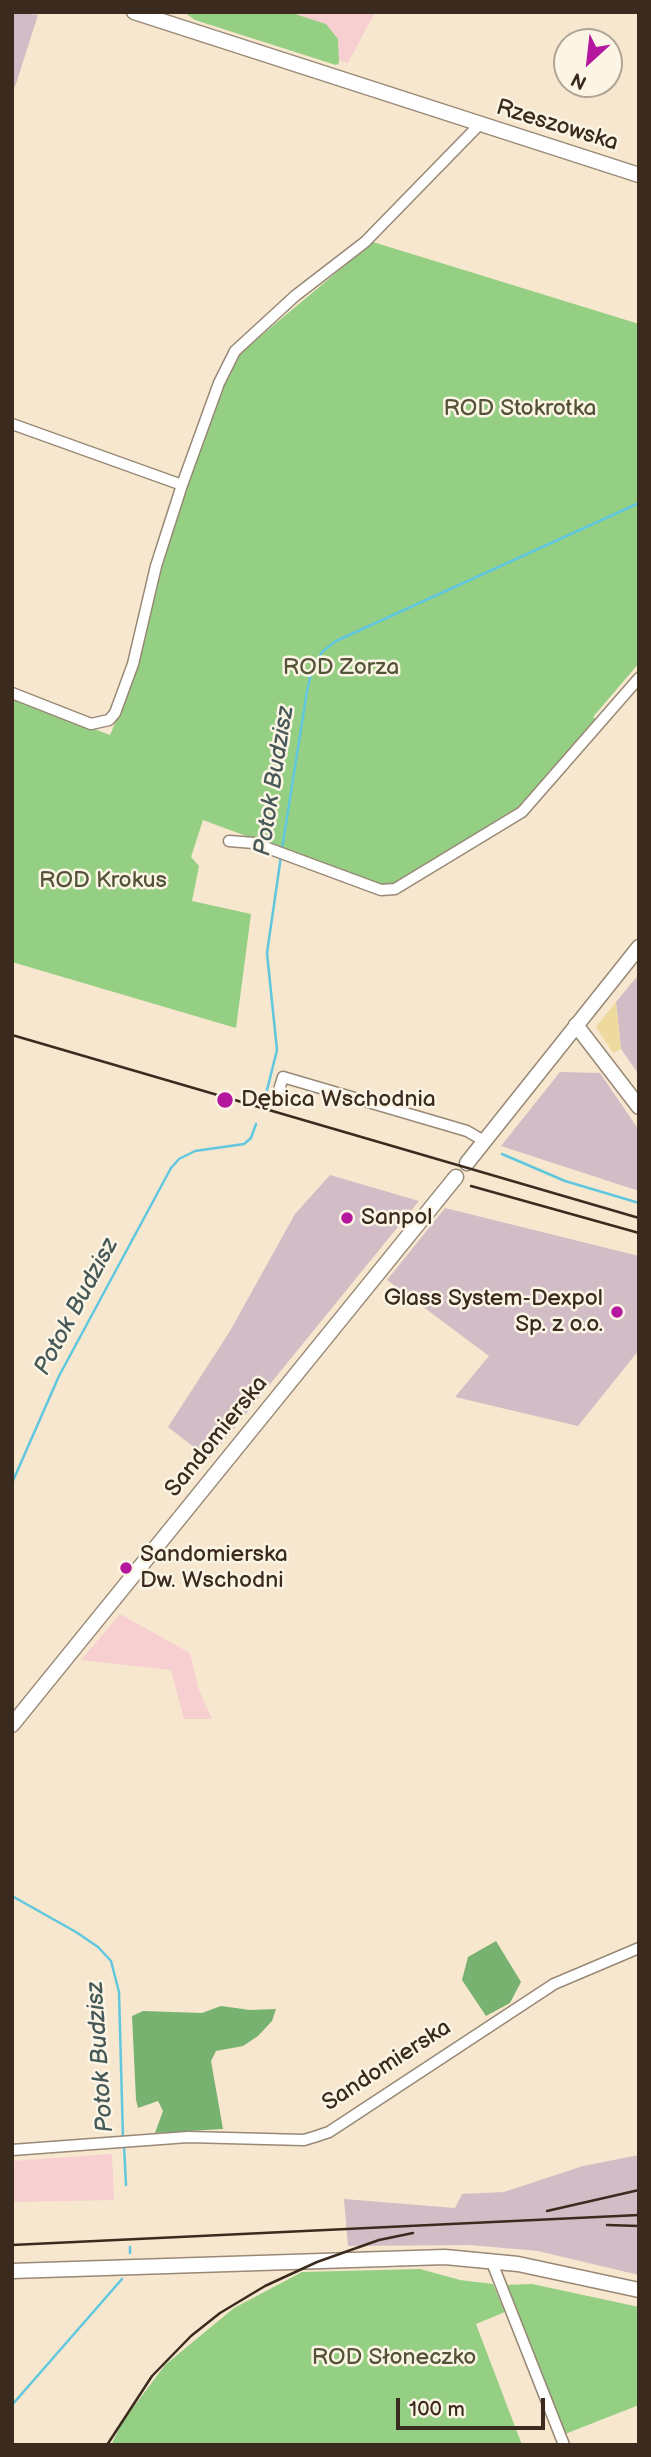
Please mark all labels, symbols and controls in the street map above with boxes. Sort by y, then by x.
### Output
north arrow [553,28,623,98]
text: N [568,67,591,94]
street label: Rzeszowska [493,94,621,158]
park label: ROD Stokrotka [443,395,597,423]
park label: ROD Zorza [283,654,399,682]
water label: Potok Budzisz [249,704,301,858]
park label: ROD Krokus [39,867,167,895]
place label: Dębica Wschodnia [241,1086,436,1114]
marker: Dębica Wschodnia [215,1090,235,1110]
place label: Sanpol [361,1204,432,1232]
marker: Sanpol [339,1210,355,1226]
water label: Potok Budzisz [29,1233,125,1381]
place label: Glass System-Dexpol Sp. z o.o. [384,1285,603,1339]
marker: Glass System-Dexpol Sp. z o.o. [609,1304,625,1320]
street label: Sandomierska [160,1371,274,1503]
place label: Sandomierska Dw. Wschodni [140,1541,288,1595]
marker: Sandomierska Dw. Wschodni [118,1560,134,1576]
water label: Potok Budzisz [81,1981,121,2133]
street label: Sandomierska [318,2014,456,2118]
park label: ROD Słoneczko [312,2344,476,2372]
scale bar [399,2384,548,2428]
text: 100 m [409,2397,465,2422]

